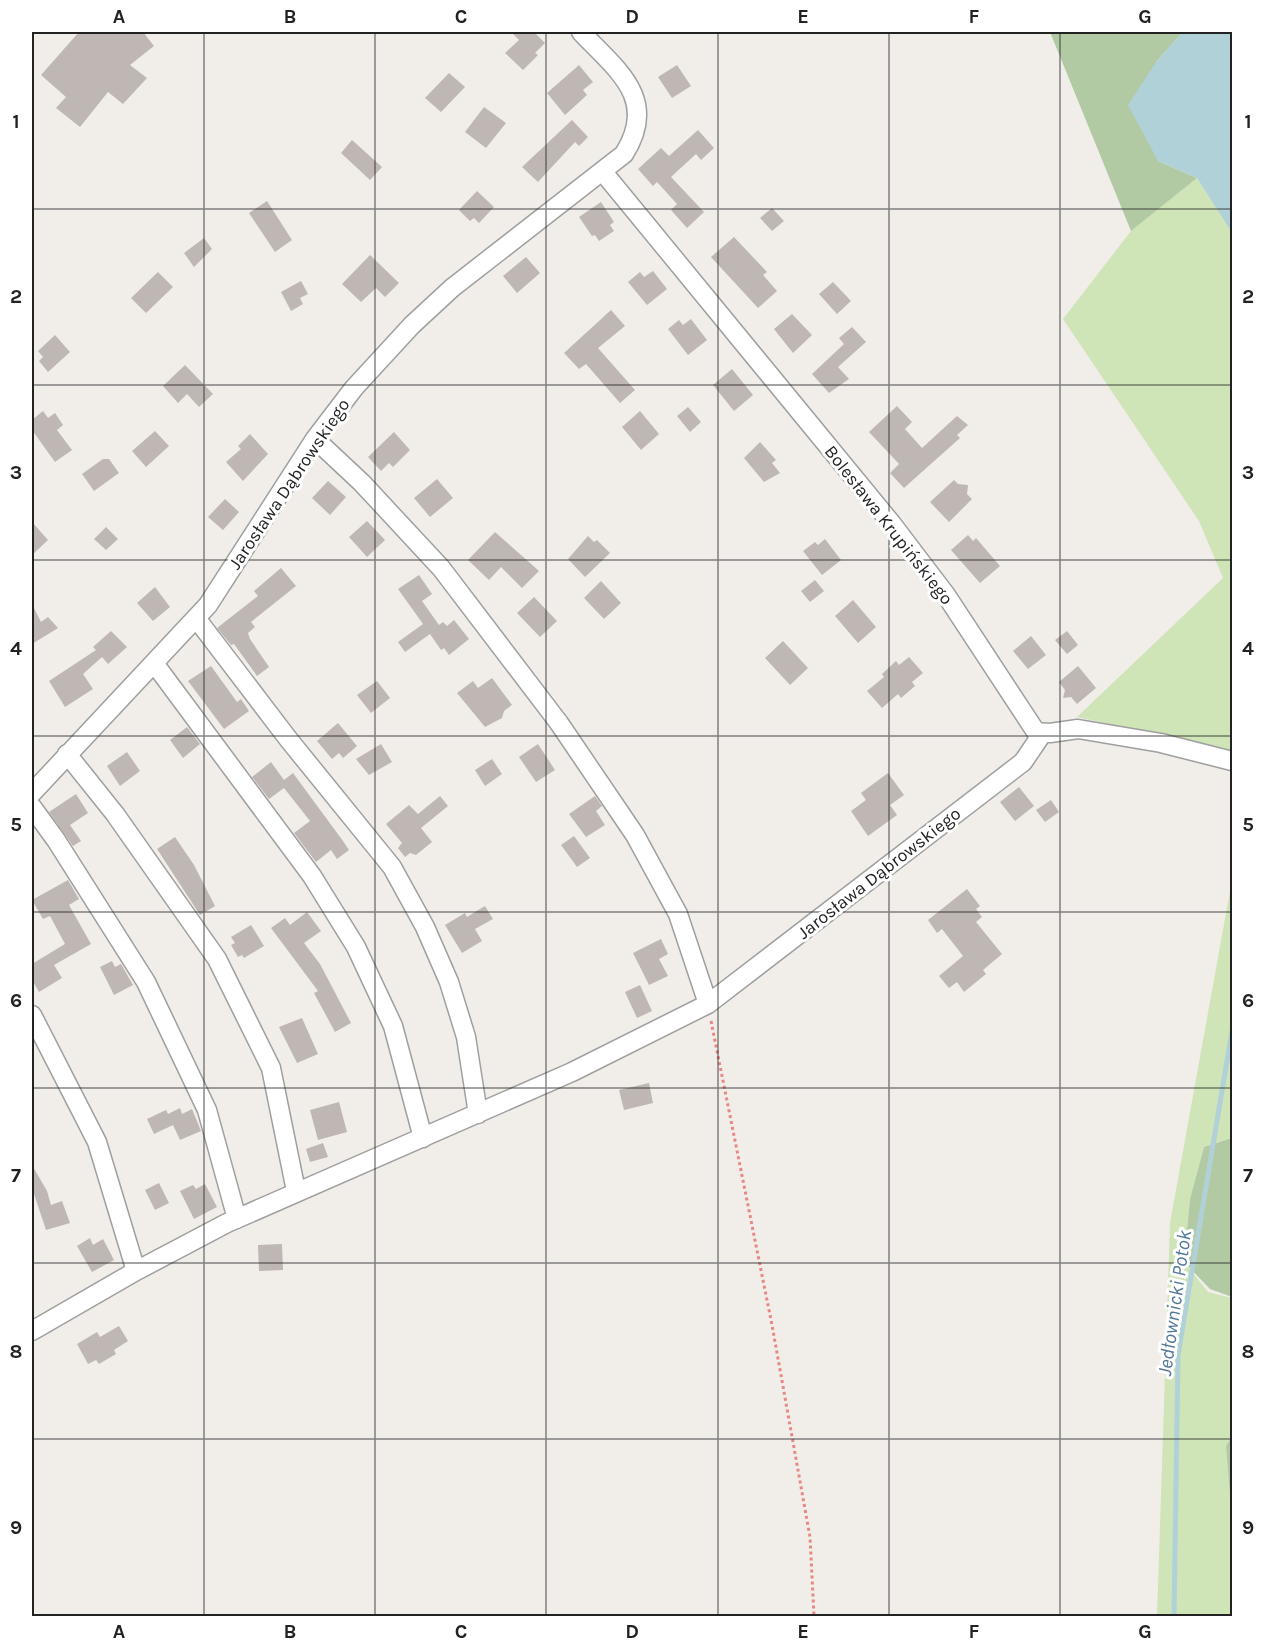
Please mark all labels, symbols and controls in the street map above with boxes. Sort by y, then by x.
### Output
text: A [113,5,126,28]
text: B [284,5,296,28]
text: C [455,5,467,28]
text: D [625,5,639,28]
text: E [797,5,809,28]
text: F [969,5,980,28]
text: G [1138,5,1152,28]
text: 1 [12,110,20,133]
text: 1 [1244,110,1252,133]
text: 2 [10,285,22,308]
text: 2 [1242,285,1254,308]
street label: Jarosława Dąbrowskiego [224,394,354,574]
street label: Bolesława Krupińskiego [820,441,958,609]
text: 3 [10,461,22,484]
text: 3 [1242,461,1254,484]
text: 4 [10,637,22,660]
text: 4 [1242,637,1254,660]
street label: Jarosława Dąbrowskiego [793,802,965,944]
text: 5 [10,813,22,836]
text: 5 [1242,813,1254,836]
text: 6 [10,989,22,1012]
text: 6 [1242,989,1254,1012]
text: 7 [11,1164,21,1187]
text: 7 [1243,1164,1253,1187]
water label: Jedłownicki Potok [1153,1228,1196,1377]
text: 8 [10,1340,22,1363]
text: 8 [1242,1340,1254,1363]
text: 9 [10,1516,22,1539]
text: 9 [1242,1516,1254,1539]
text: A [113,1620,126,1643]
text: B [284,1620,296,1643]
text: C [455,1620,467,1643]
text: D [625,1620,639,1643]
text: E [797,1620,809,1643]
text: F [969,1620,980,1643]
text: G [1138,1620,1152,1643]

